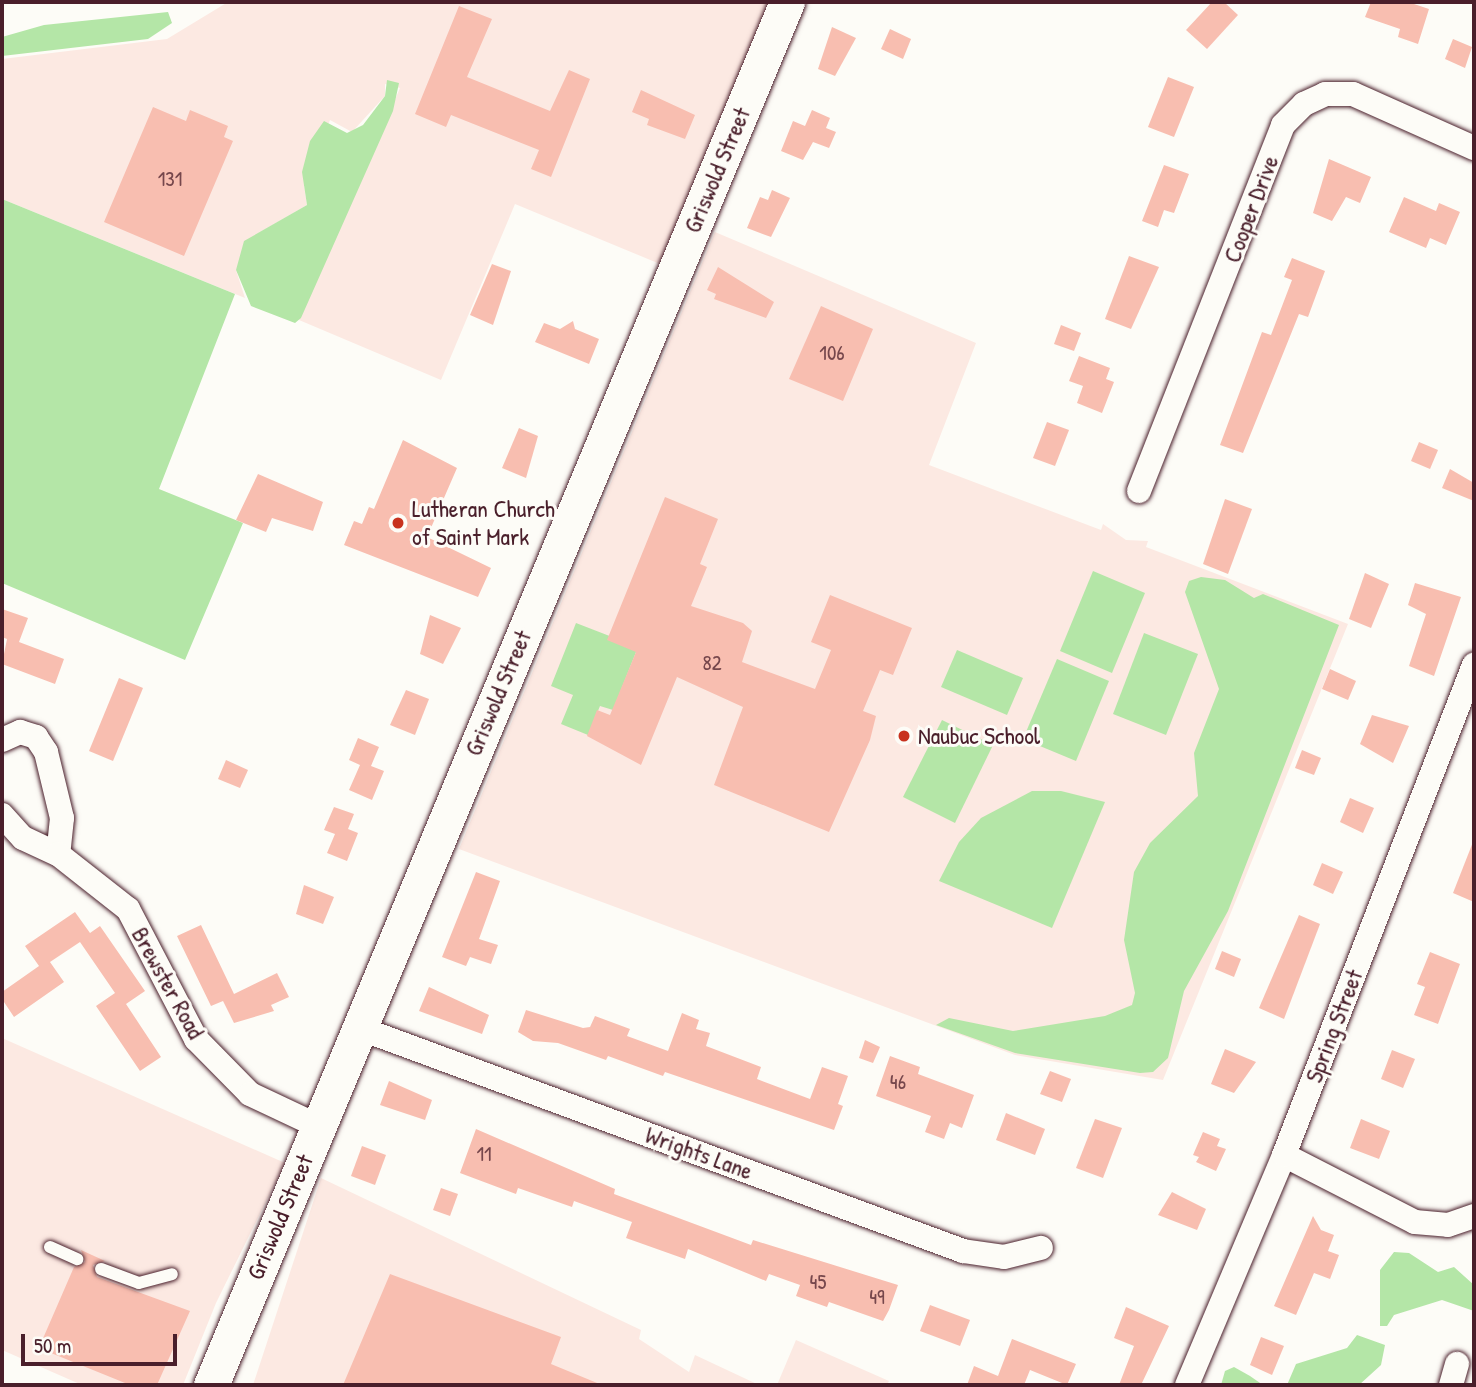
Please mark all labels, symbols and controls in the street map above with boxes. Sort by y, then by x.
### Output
street label: Griswold Street [678,103,756,237]
street label: Cooper Drive [1217,151,1285,267]
house number: 131 [158,166,182,192]
house number: 106 [819,340,845,366]
place label: Lutheran Church of Saint Mark [412,495,555,551]
marker: Lutheran Church of Saint Mark [390,515,406,531]
street label: Griswold Street [459,626,537,760]
house number: 82 [703,650,721,676]
place label: Naubuc School [918,722,1040,750]
marker: Naubuc School [896,728,912,744]
street label: Brewster Road [126,922,210,1044]
street label: Spring Street [1299,965,1369,1087]
house number: 46 [890,1069,906,1095]
street label: Wrights Lane [641,1120,757,1186]
house number: 11 [476,1141,492,1167]
street label: Griswold Street [241,1150,319,1284]
house number: 45 [810,1269,826,1295]
house number: 49 [869,1284,885,1310]
scale bar [24,1320,180,1364]
text: 50 m [34,1331,71,1360]

